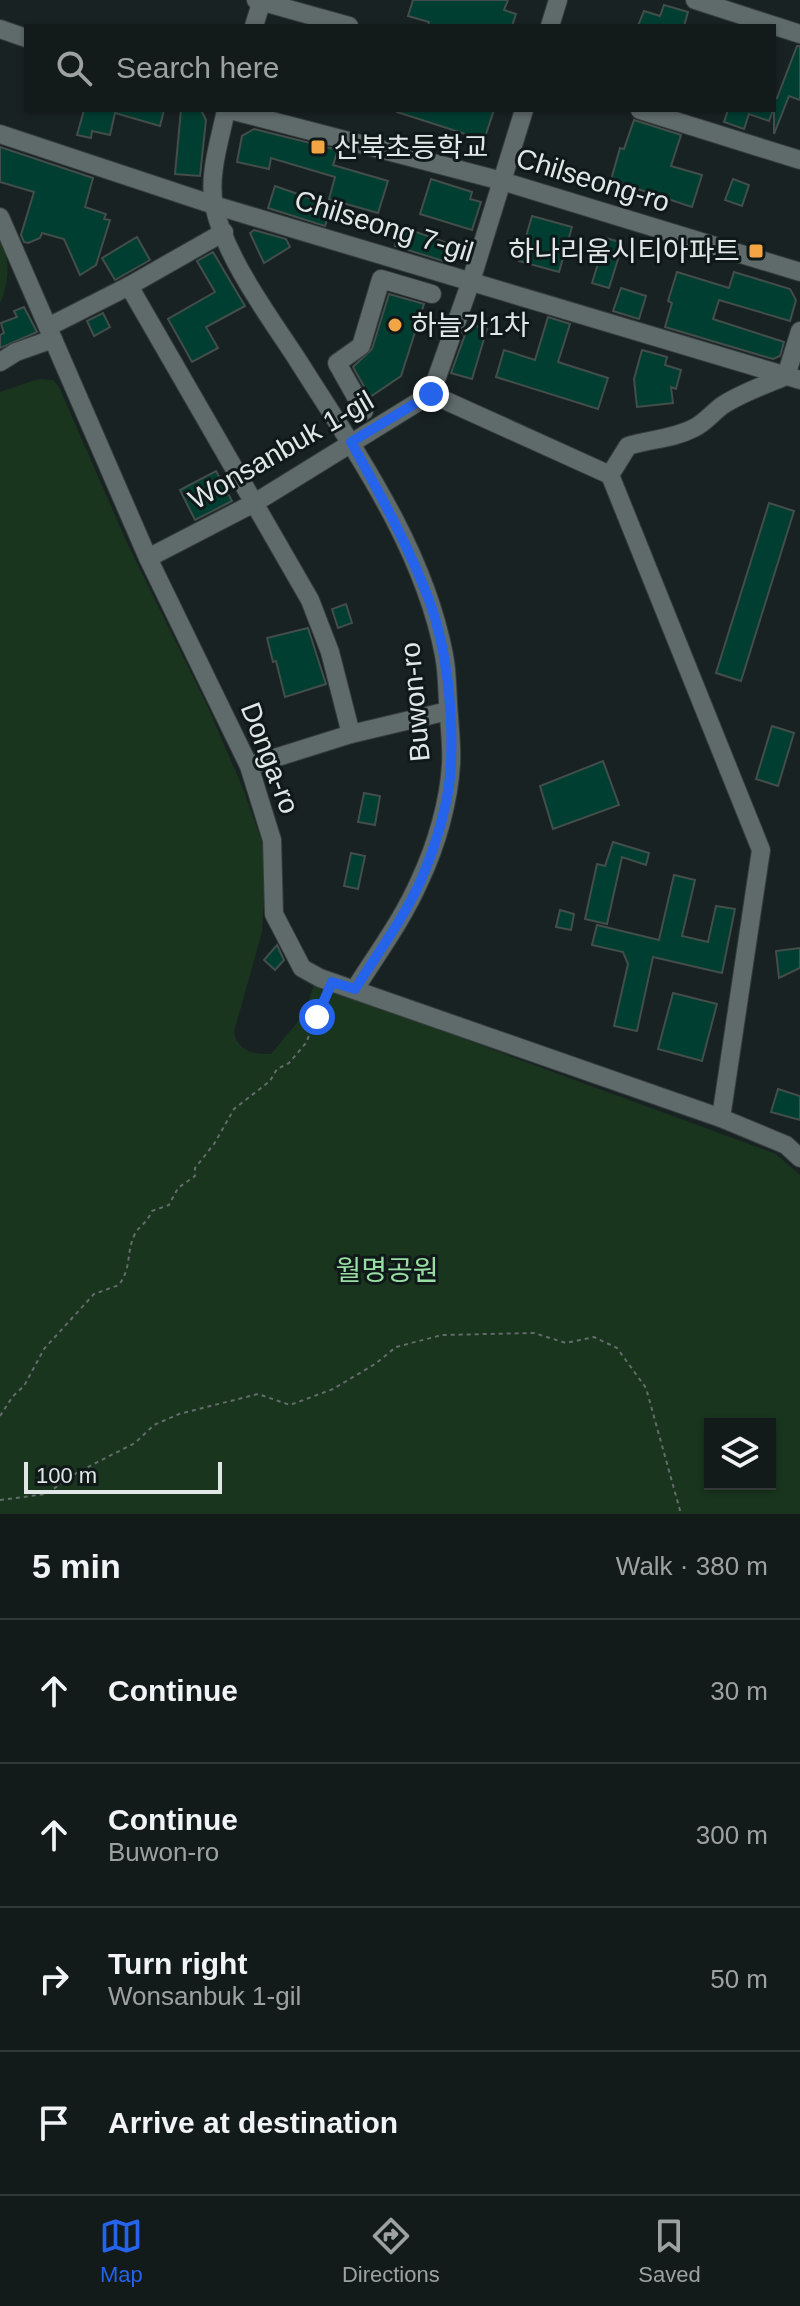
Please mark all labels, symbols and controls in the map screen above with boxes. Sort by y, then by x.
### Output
search box [24,24,776,112]
icon: search [52,46,96,90]
text: Search here [116,51,279,84]
place label: 산북초등학교 [334,132,489,163]
marker: 산북초등학교 [309,138,327,156]
street label: Chilseong-ro [513,142,673,218]
street label: Chilseong 7-gil [291,184,477,268]
place label: 하나리움시티아파트 [508,236,740,267]
marker: 하나리움시티아파트 [747,242,765,260]
place label: 하늘가1차 [411,310,530,341]
marker: 하늘가1차 [386,316,404,334]
route end [413,376,449,412]
street label: Wonsanbuk 1-gil [183,385,379,515]
street label: Buwon-ro [394,641,436,763]
street label: Donga-ro [235,698,305,818]
route start [299,999,335,1035]
park label: 월명공원 [335,1255,439,1286]
map controls [704,1418,776,1490]
button: layers [704,1418,776,1490]
scale bar [24,1458,222,1494]
text: 100 m [36,1463,97,1488]
text: 5 min [32,1547,121,1585]
text: Walk · 380 m [616,1551,768,1581]
icon: ahead [32,1669,76,1713]
text: Continue [108,1674,238,1707]
text: 30 m [710,1676,768,1706]
text: Continue [108,1803,238,1836]
icon: ahead [32,1813,76,1857]
text: 300 m [696,1820,768,1850]
text: Buwon-ro [108,1837,219,1867]
text: Turn right [108,1947,247,1980]
icon: right [32,1957,76,2001]
text: 50 m [710,1964,768,1994]
text: Wonsanbuk 1-gil [108,1981,301,2011]
icon: arrive [32,2101,76,2145]
text: Arrive at destination [108,2106,398,2139]
tab: Map [99,2214,143,2288]
tab: Directions [342,2214,440,2288]
tab: Saved [638,2214,701,2288]

